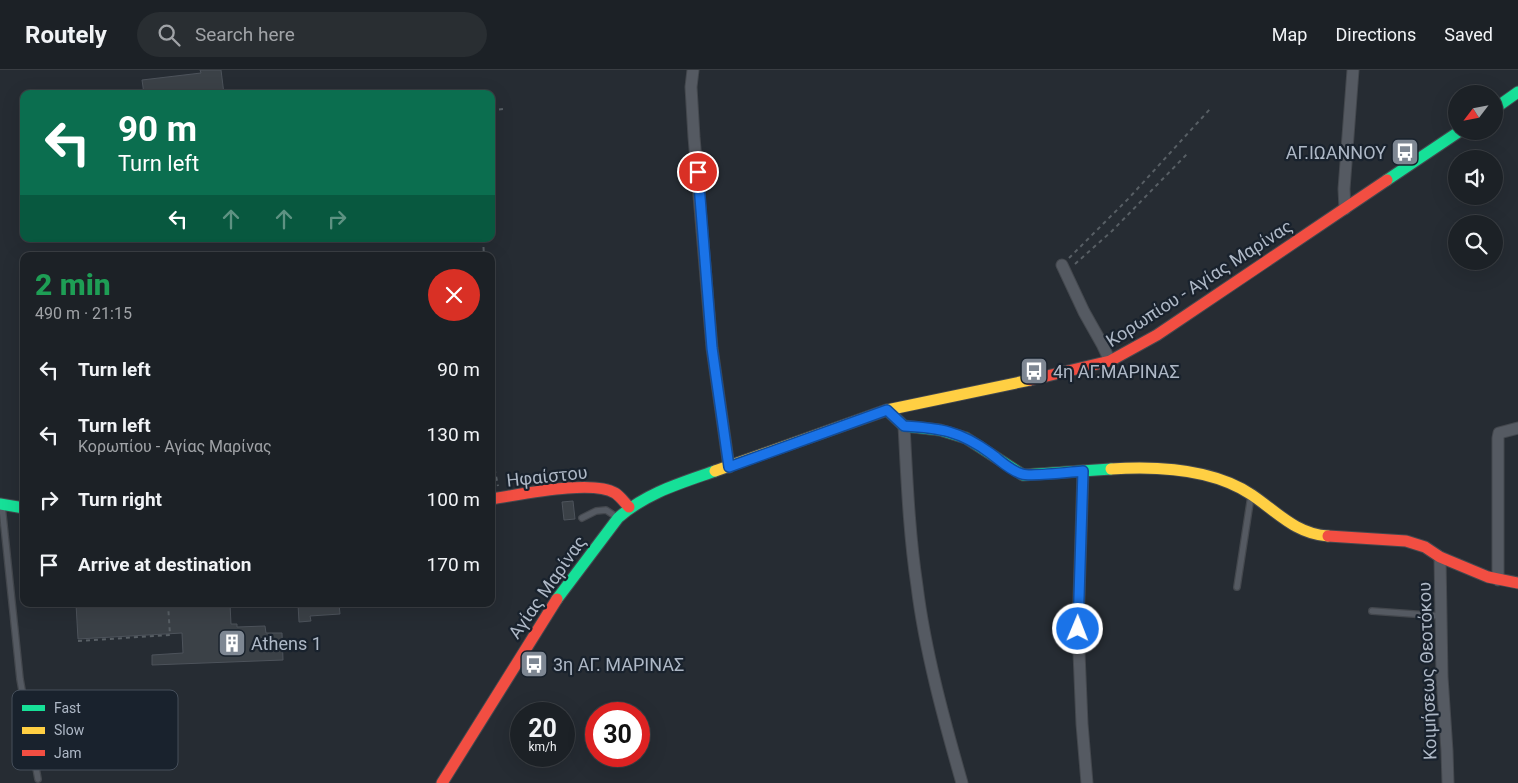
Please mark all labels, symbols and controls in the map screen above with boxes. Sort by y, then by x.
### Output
search box [137,12,487,57]
text: Routely [25,21,107,49]
icon: search [155,21,183,49]
text: Search here [195,23,295,46]
text: Map [1272,24,1307,45]
text: Directions [1335,24,1416,45]
text: Saved [1444,24,1493,45]
north arrow [1448,85,1502,140]
map controls [1448,85,1503,270]
text: 90 m [118,109,197,150]
icon: left [35,110,100,175]
bus stop icon: ΑΓ.ΙΩΑΝΝΟΥ [1390,137,1420,167]
place label: ΑΓ.ΙΩΑΝΝΟΥ [1286,142,1386,163]
button: sound [1448,150,1503,205]
text: Turn left [118,151,199,176]
pin [677,151,719,193]
icon: arrive [684,158,712,186]
icon: left [164,205,192,233]
icon: ahead [217,205,245,233]
icon: ahead [270,205,298,233]
icon: right [323,205,351,233]
street label: Κορωπίου - Αγίας Μαρίνας [1102,215,1296,351]
button: search [1448,215,1503,270]
text: 2 min [35,267,111,302]
button: close [428,269,480,321]
text: 490 m · 21:15 [35,304,132,323]
icon: left [35,356,63,384]
bus stop icon: 4η ΑΓ.ΜΑΡΙΝΑΣ [1019,356,1049,386]
text: Turn left [78,358,151,381]
text: 90 m [437,358,480,381]
place label: 4η ΑΓ.ΜΑΡΙΝΑΣ [1053,361,1180,382]
text: Turn left [78,414,151,437]
icon: left [35,421,63,449]
text: 130 m [427,423,480,446]
text: Κορωπίου - Αγίας Μαρίνας [78,437,272,456]
street label: Ηφαίστου [506,461,588,491]
icon: right [35,486,63,514]
text: Turn right [78,488,162,511]
text: 100 m [427,488,480,511]
street label: Αγίας Μαρίνας [504,531,590,643]
icon: arrive [35,551,63,579]
text: Arrive at destination [78,553,251,576]
text: 170 m [427,553,480,576]
street label: Κοιμήσεως Θεοτόκου [1413,582,1441,760]
position arrow [1051,602,1103,654]
building icon: Athens 1 [217,628,247,658]
place label: Athens 1 [251,633,322,654]
bus stop icon: 3η ΑΓ. ΜΑΡΙΝΑΣ [519,649,549,679]
place label: 3η ΑΓ. ΜΑΡΙΝΑΣ [553,654,684,675]
legend [12,690,178,770]
text: Fast [54,700,81,716]
speed limit sign: 30 [585,702,650,767]
text: 20 [528,714,557,743]
text: Slow [54,722,85,738]
text: km/h [528,740,557,754]
text: Jam [54,745,82,761]

